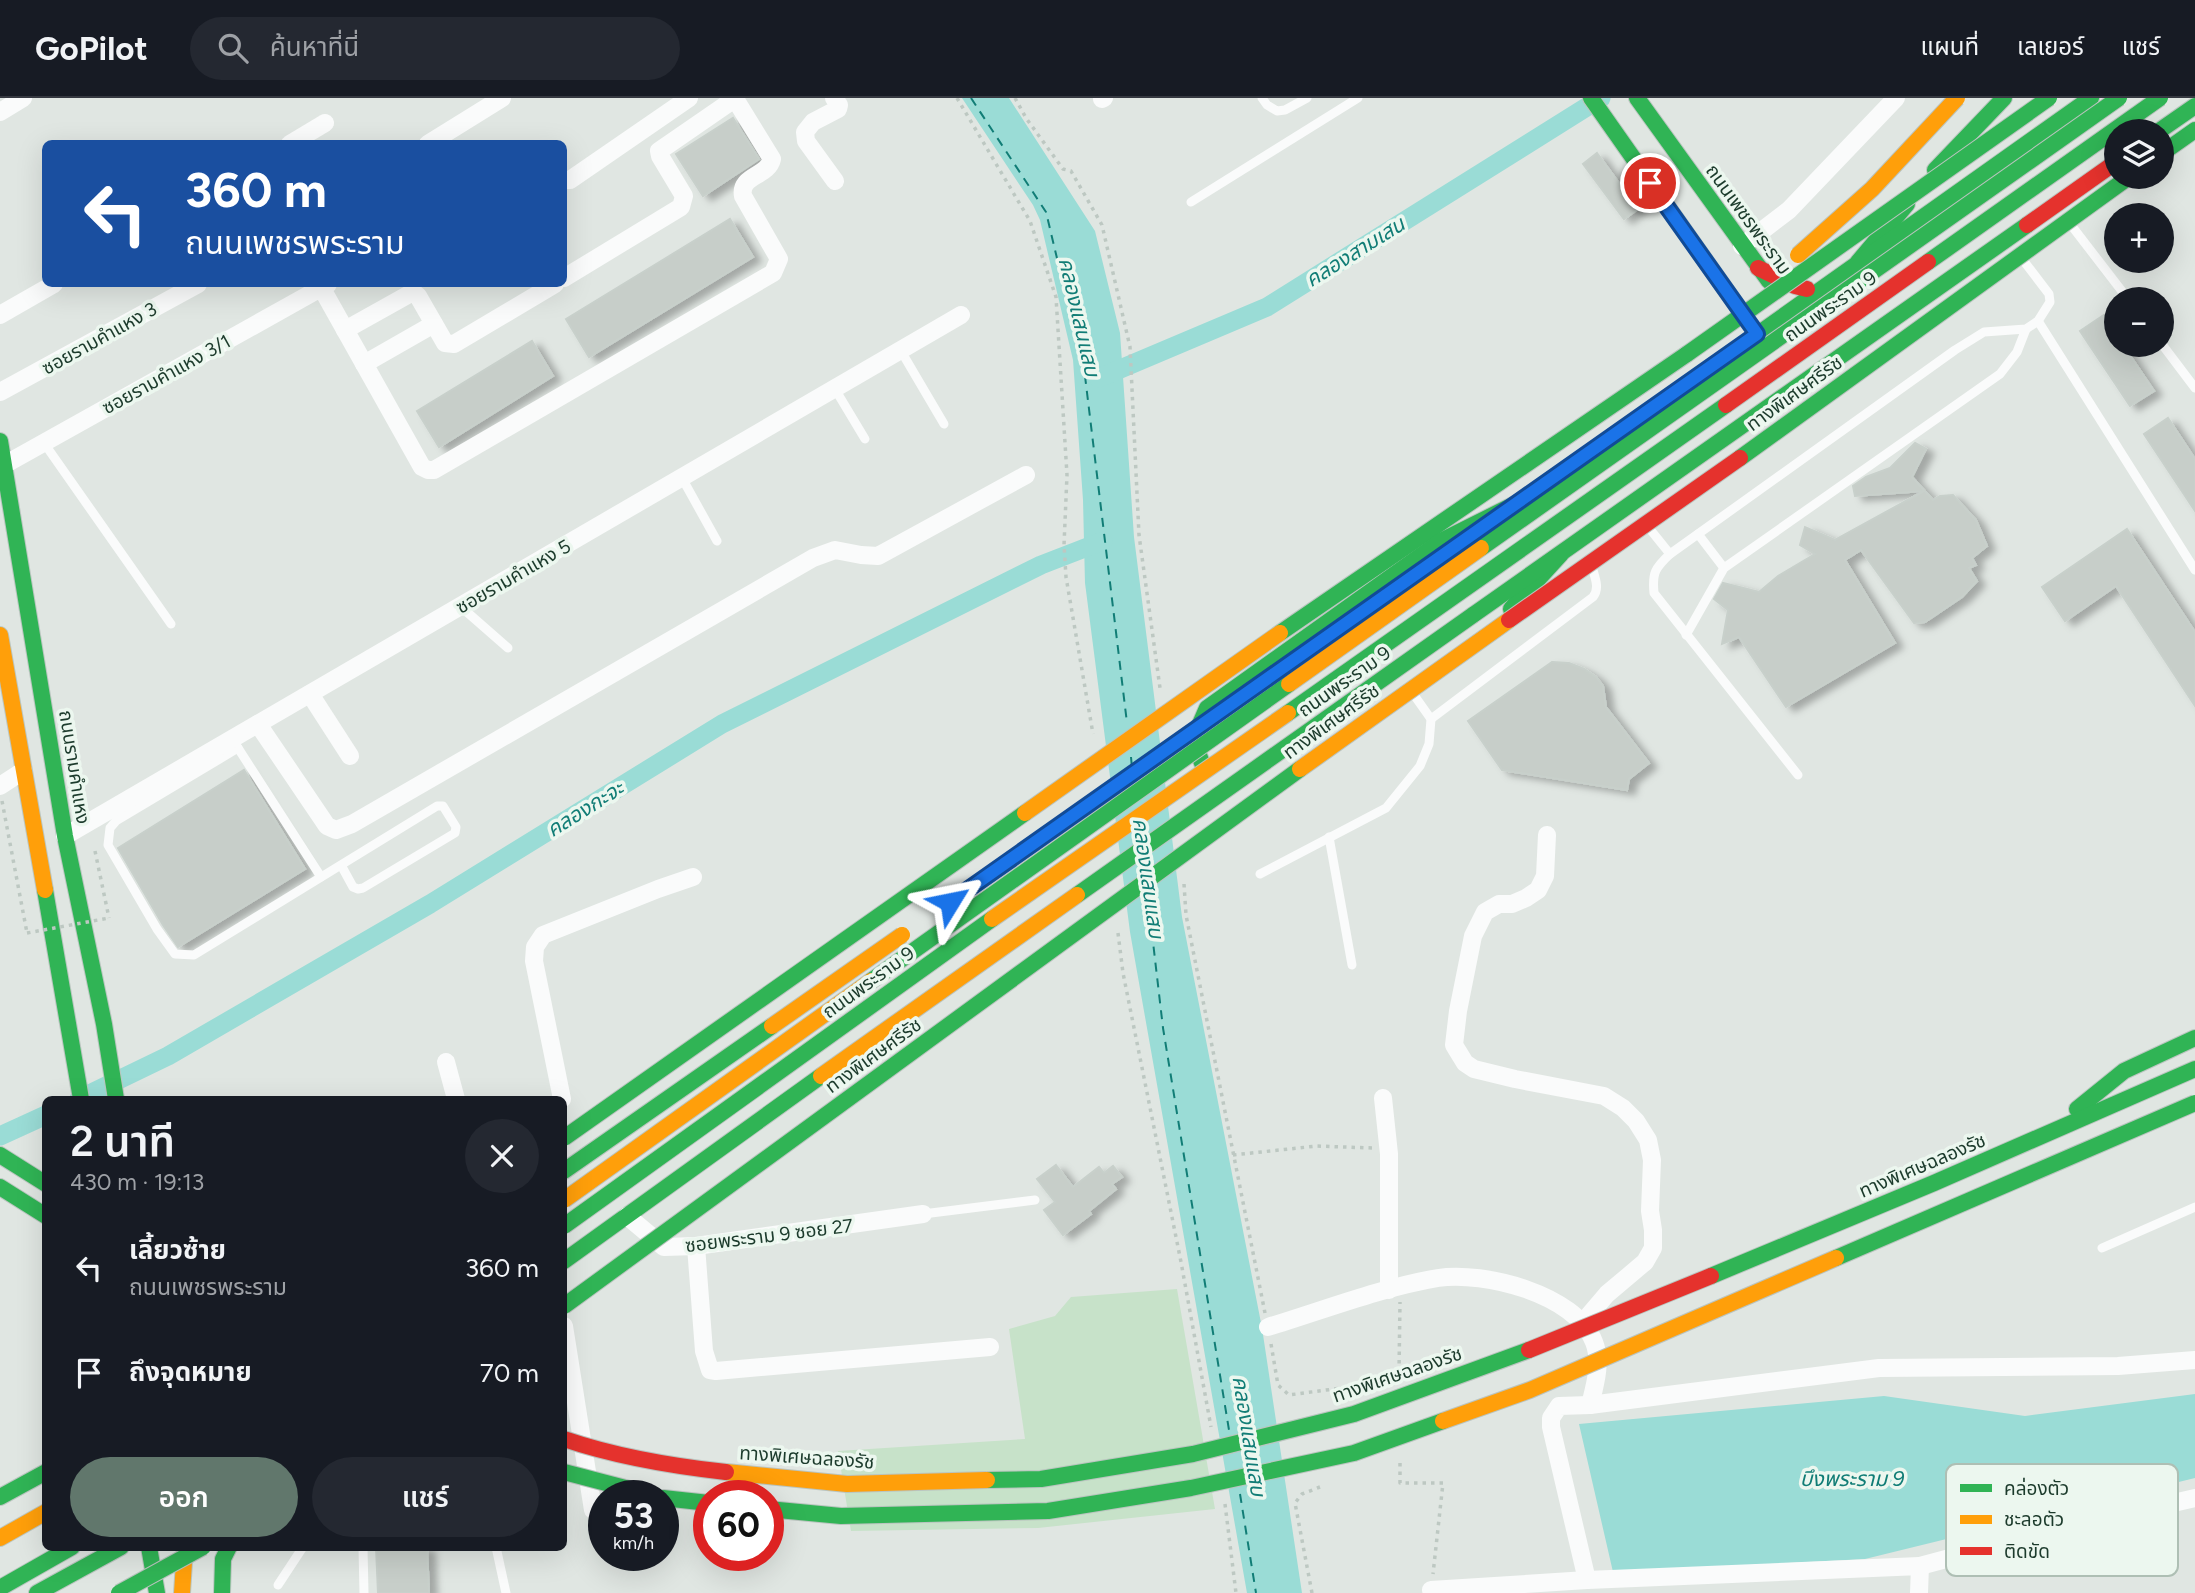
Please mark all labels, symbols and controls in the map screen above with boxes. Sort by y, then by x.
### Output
search box [190,17,680,80]
text: GoPilot [35,29,148,68]
icon: search [214,29,252,67]
text: ค้นหาที่นี่ [270,31,359,63]
text: แผนที่ [1921,32,1979,61]
text: เลเยอร์ [2017,32,2084,61]
text: แชร์ [2122,32,2160,61]
map controls [2104,119,2174,357]
button: layers [2104,119,2174,189]
pin [1620,153,1680,213]
text: 360 m [185,160,327,219]
street label: ถนนเพชรพระราม [1701,160,1796,279]
icon: arrive [1631,164,1669,202]
icon: left [70,168,161,259]
button: + [2104,203,2174,273]
water label: คลองสามเสน [1300,211,1410,292]
text: ถนนเพชรพระราม [185,224,405,262]
water label: คลองแสนแสบ [1054,255,1106,380]
street label: ถนนพระราม 9 [1780,266,1881,347]
button: − [2104,287,2174,357]
street label: ซอยรามคำแหง 3 [38,297,161,380]
street label: ซอยรามคำแหง 3/1 [98,330,234,419]
street label: ทางพิเศษศรีรัช [1742,351,1847,436]
street label: ซอยรามคำแหง 5 [452,534,575,619]
street label: ถนนพระราม 9 [1294,641,1395,722]
street label: ทางพิเศษศรีรัช [1279,679,1384,764]
street label: ถนนรามคำแหง [54,709,95,826]
water label: คลองกะจะ [542,774,630,842]
water label: คลองแสนแสบ [1128,816,1169,941]
position arrow [913,865,987,939]
street label: ถนนพระราม 9 [818,941,919,1023]
street label: ทางพิเศษศรีรัช [821,1013,926,1098]
text: 2 นาที [70,1116,175,1167]
button: close [465,1119,539,1193]
street label: ทางพิเศษฉลองรัช [1855,1128,1989,1202]
text: 430 m · 19:13 [70,1168,204,1196]
street label: ซอยพระราม 9 ซอย 27 [684,1214,854,1257]
text: เลี้ยวซ้าย [129,1234,226,1266]
icon: left [70,1249,108,1287]
text: 360 m [465,1252,539,1284]
text: ถนนเพชรพระราม [129,1273,287,1301]
street label: ทางพิเศษฉลองรัช [1329,1342,1465,1407]
icon: arrive [70,1354,108,1392]
text: ถึงจุดหมาย [129,1356,252,1388]
text: 70 m [480,1357,539,1389]
water label: คลองแสนแสบ [1228,1374,1272,1499]
street label: ทางพิเศษฉลองรัช [739,1441,875,1474]
button: ออก [70,1457,298,1537]
button: แชร์ [312,1457,539,1537]
legend [1946,1464,2178,1576]
water label: บึงพระราม 9 [1800,1466,1904,1491]
text: คล่องตัว [2004,1477,2069,1500]
speed limit sign: 60 [693,1480,784,1571]
text: 53 [614,1495,653,1537]
text: ชะลอตัว [2004,1508,2064,1531]
text: km/h [613,1532,654,1554]
text: ติดขัด [2004,1540,2050,1563]

